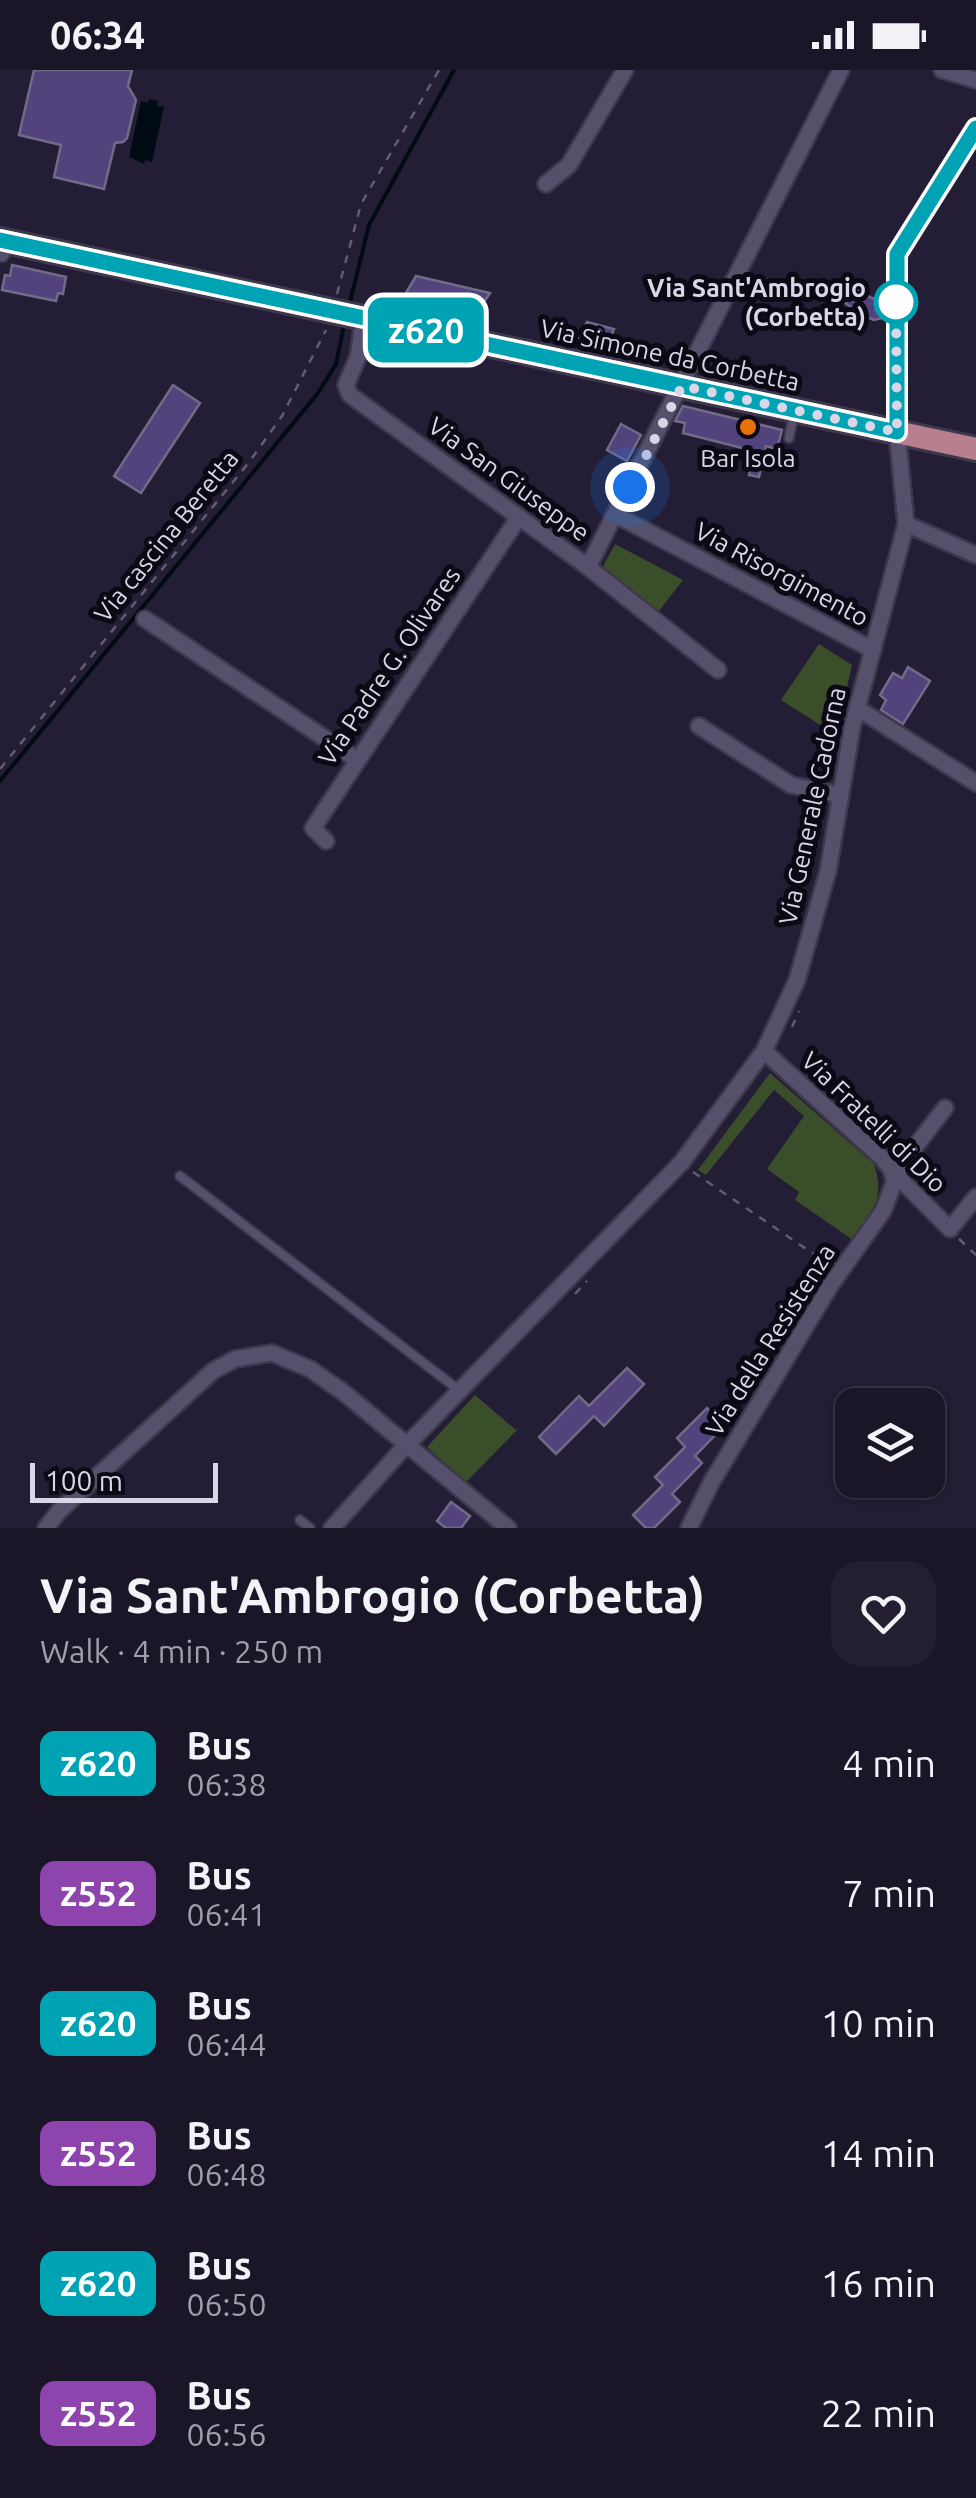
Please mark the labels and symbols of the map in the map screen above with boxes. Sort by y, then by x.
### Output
place label: Via Sant'Ambrogio (Corbetta) [647,274,866,331]
marker: Via Sant'Ambrogio (Corbetta) [875,281,917,323]
line badge: z620 [356,298,496,362]
street label: Via Simone da Corbetta [538,314,802,396]
street label: Via San Giuseppe [423,411,595,547]
marker: Bar Isola [737,416,759,438]
place label: Bar Isola [700,444,796,472]
street label: Via cascina Beretta [88,445,244,627]
your location [605,462,655,512]
street label: Via Risorgimento [690,516,874,632]
street label: Via Padre G. Olivares [312,562,466,770]
street label: Via Generale Cadorna [773,685,851,927]
street label: Via Fratelli di Dio [796,1046,952,1198]
street label: Via della Resistenza [700,1239,840,1441]
scale bar [30,1458,218,1502]

